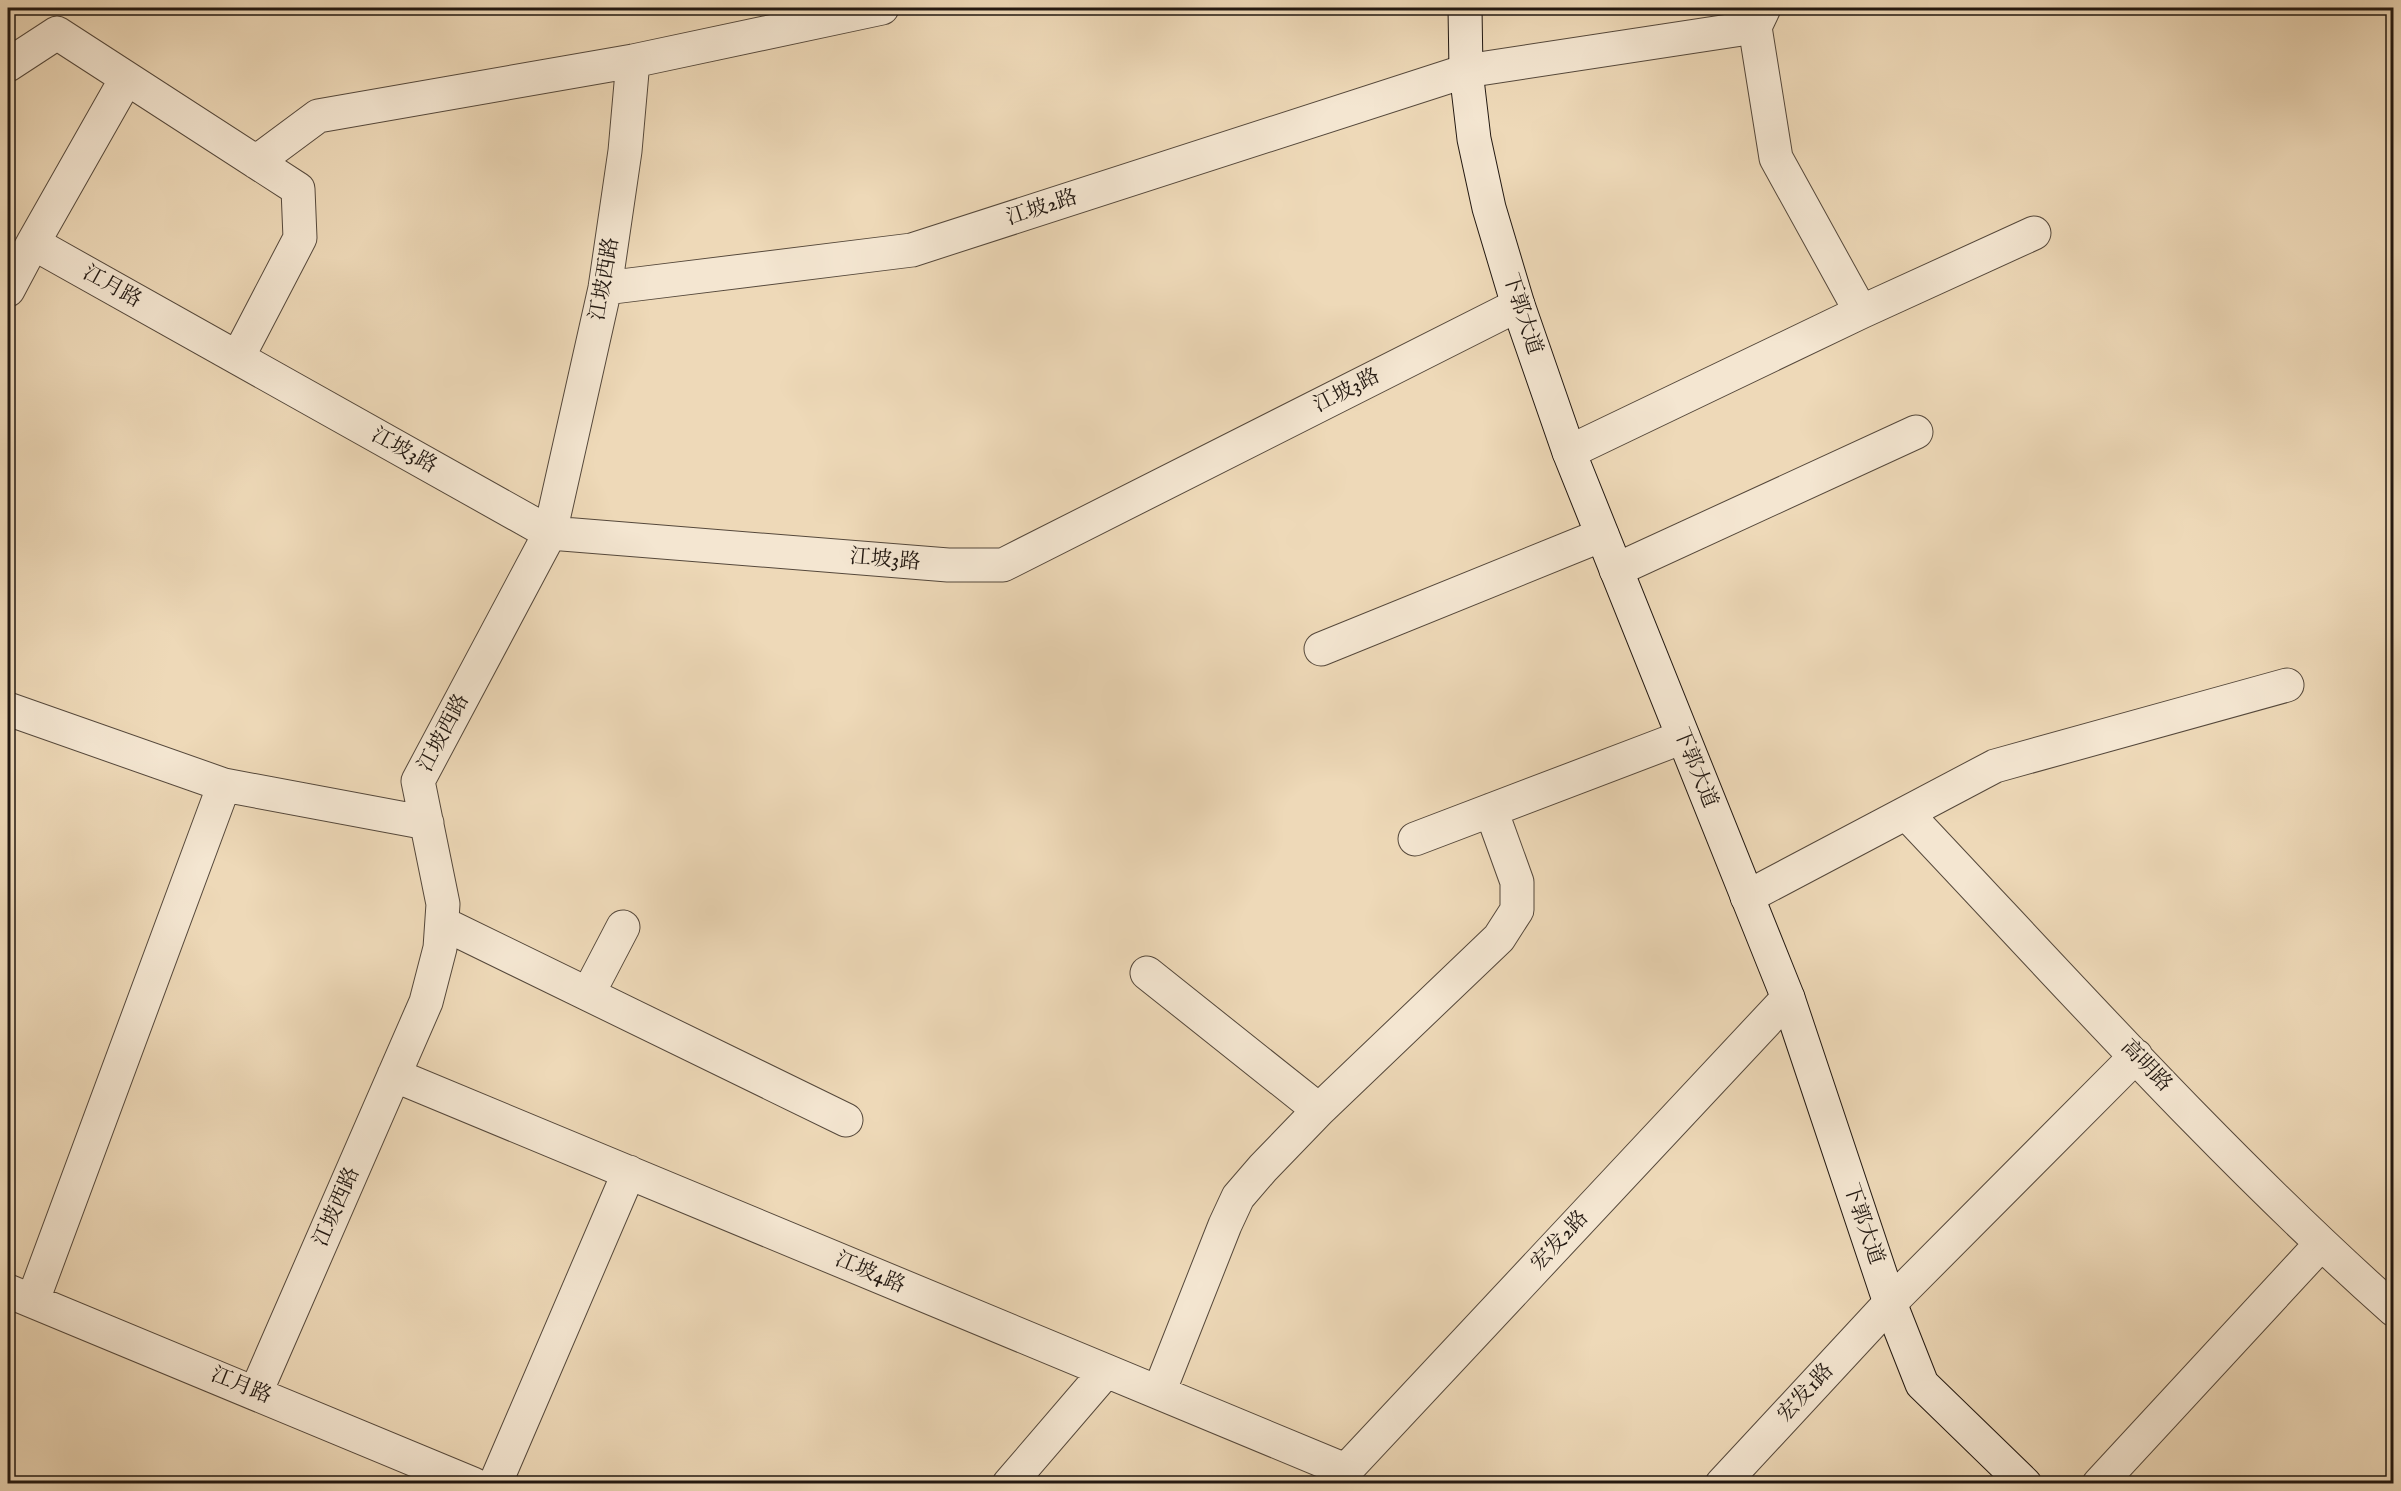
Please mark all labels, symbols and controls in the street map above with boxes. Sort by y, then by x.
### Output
street label: 江坡2路 [1003,184,1081,232]
street label: 江坡西路 [584,235,626,323]
street label: 江月路 [78,260,146,314]
street label: 下郭大道 [1496,270,1548,358]
street label: 江坡3路 [1309,363,1385,419]
street label: 江坡3路 [366,422,442,480]
street label: 江坡3路 [849,543,921,577]
street label: 江坡西路 [412,690,476,776]
street label: 下郭大道 [1667,724,1723,812]
street label: 高明路 [2114,1034,2178,1098]
street label: 江坡西路 [308,1163,366,1251]
street label: 下郭大道 [1837,1180,1889,1268]
street label: 宏发2路 [1525,1205,1595,1277]
street label: 江坡4路 [831,1246,909,1300]
street label: 宏发1路 [1772,1358,1840,1428]
street label: 江月路 [207,1362,275,1410]

